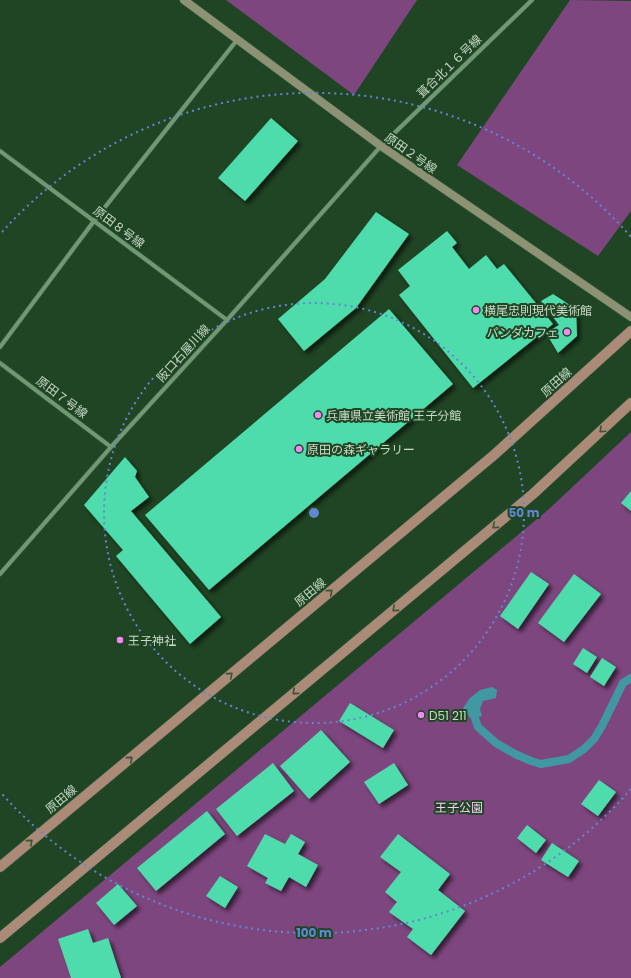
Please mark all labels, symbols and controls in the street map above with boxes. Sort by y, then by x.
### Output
street label: 葺合北１６号線 [413,31,485,101]
street label: 原田２号線 [382,129,440,177]
street label: 原田８号線 [90,202,148,252]
place label: 横尾忠則現代美術館 [484,302,592,319]
marker: 横尾忠則現代美術館 [471,305,481,315]
street label: 阪口石屋川線 [153,321,213,385]
place label: パンダカフェ [486,324,559,341]
marker: パンダカフェ [562,327,572,337]
street label: 原田線 [537,364,575,400]
street label: 原田７号線 [33,372,91,422]
place label: 兵庫県立美術館 王子分館 [326,407,461,424]
marker: 兵庫県立美術館 王子分館 [313,410,323,420]
one-way arrow [600,425,607,432]
place label: 原田の森ギャラリー [307,441,415,458]
marker: 原田の森ギャラリー [294,444,304,454]
text: 50 m [509,504,540,521]
centre of rings [307,506,321,520]
one-way arrow [493,521,500,528]
street label: 原田線 [291,574,329,610]
one-way arrow [325,590,332,597]
one-way arrow [393,604,400,611]
place label: 王子神社 [128,632,176,649]
marker: 王子神社 [115,635,125,645]
one-way arrow [225,673,232,680]
one-way arrow [293,688,300,695]
place label: D51 211 [429,707,467,724]
marker: D51 211 [416,710,426,720]
one-way arrow [125,756,133,763]
street label: 原田線 [42,781,80,817]
park label: 王子公園 [435,799,483,816]
one-way arrow [25,839,33,846]
text: 100 m [296,924,332,941]

